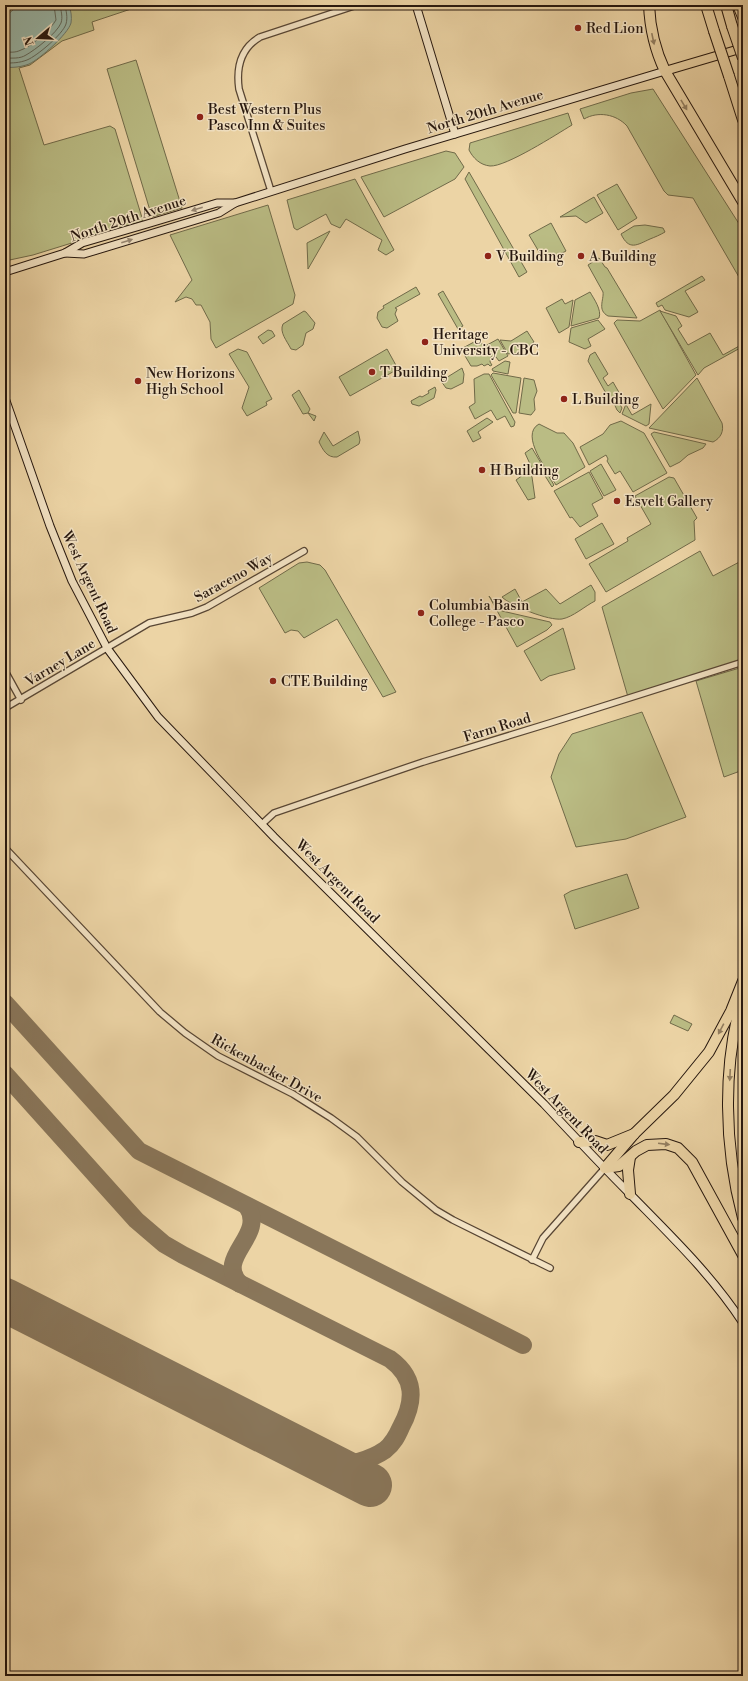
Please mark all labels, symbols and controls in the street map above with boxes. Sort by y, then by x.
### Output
north arrow [18,18,58,58]
place label: Red Lion [586,20,644,38]
marker: Red Lion [573,23,583,33]
one-way arrow [651,33,657,45]
text: N [21,34,38,47]
street label: North 20th Avenue [425,86,546,138]
one-way arrow [680,100,688,110]
place label: Best Western Plus Pasco Inn & Suites [207,101,325,135]
marker: Best Western Plus Pasco Inn & Suites [195,112,205,122]
street label: North 20th Avenue [68,192,188,246]
one-way arrow [191,206,203,212]
one-way arrow [121,238,133,244]
place label: V Building [495,248,564,266]
place label: A Building [588,248,657,266]
marker: V Building [483,251,493,261]
marker: A Building [576,251,586,261]
place label: Heritage University - CBC [433,326,539,360]
marker: Heritage University - CBC [420,337,430,347]
place label: T Building [380,364,448,382]
place label: New Horizons High School [146,365,235,399]
marker: T Building [367,367,377,377]
marker: New Horizons High School [133,376,143,386]
place label: L Building [572,391,640,409]
marker: L Building [559,394,569,404]
place label: H Building [490,462,560,480]
marker: H Building [477,465,487,475]
place label: Esvelt Gallery [625,493,713,511]
marker: Esvelt Gallery [612,496,622,506]
street label: West Argent Road [57,527,121,637]
street label: Saraceno Way [191,549,276,607]
place label: Columbia Basin College - Pasco [429,597,530,631]
marker: Columbia Basin College - Pasco [416,608,426,618]
street label: Varney Lane [21,635,99,691]
place label: CTE Building [281,673,369,691]
marker: CTE Building [268,676,278,686]
street label: Farm Road [462,709,533,747]
street label: West Argent Road [291,835,383,927]
one-way arrow [718,1023,724,1035]
street label: Rickenbacker Drive [208,1031,326,1107]
street label: West Argent Road [520,1065,611,1158]
one-way arrow [726,1069,733,1081]
one-way arrow [658,1141,670,1147]

